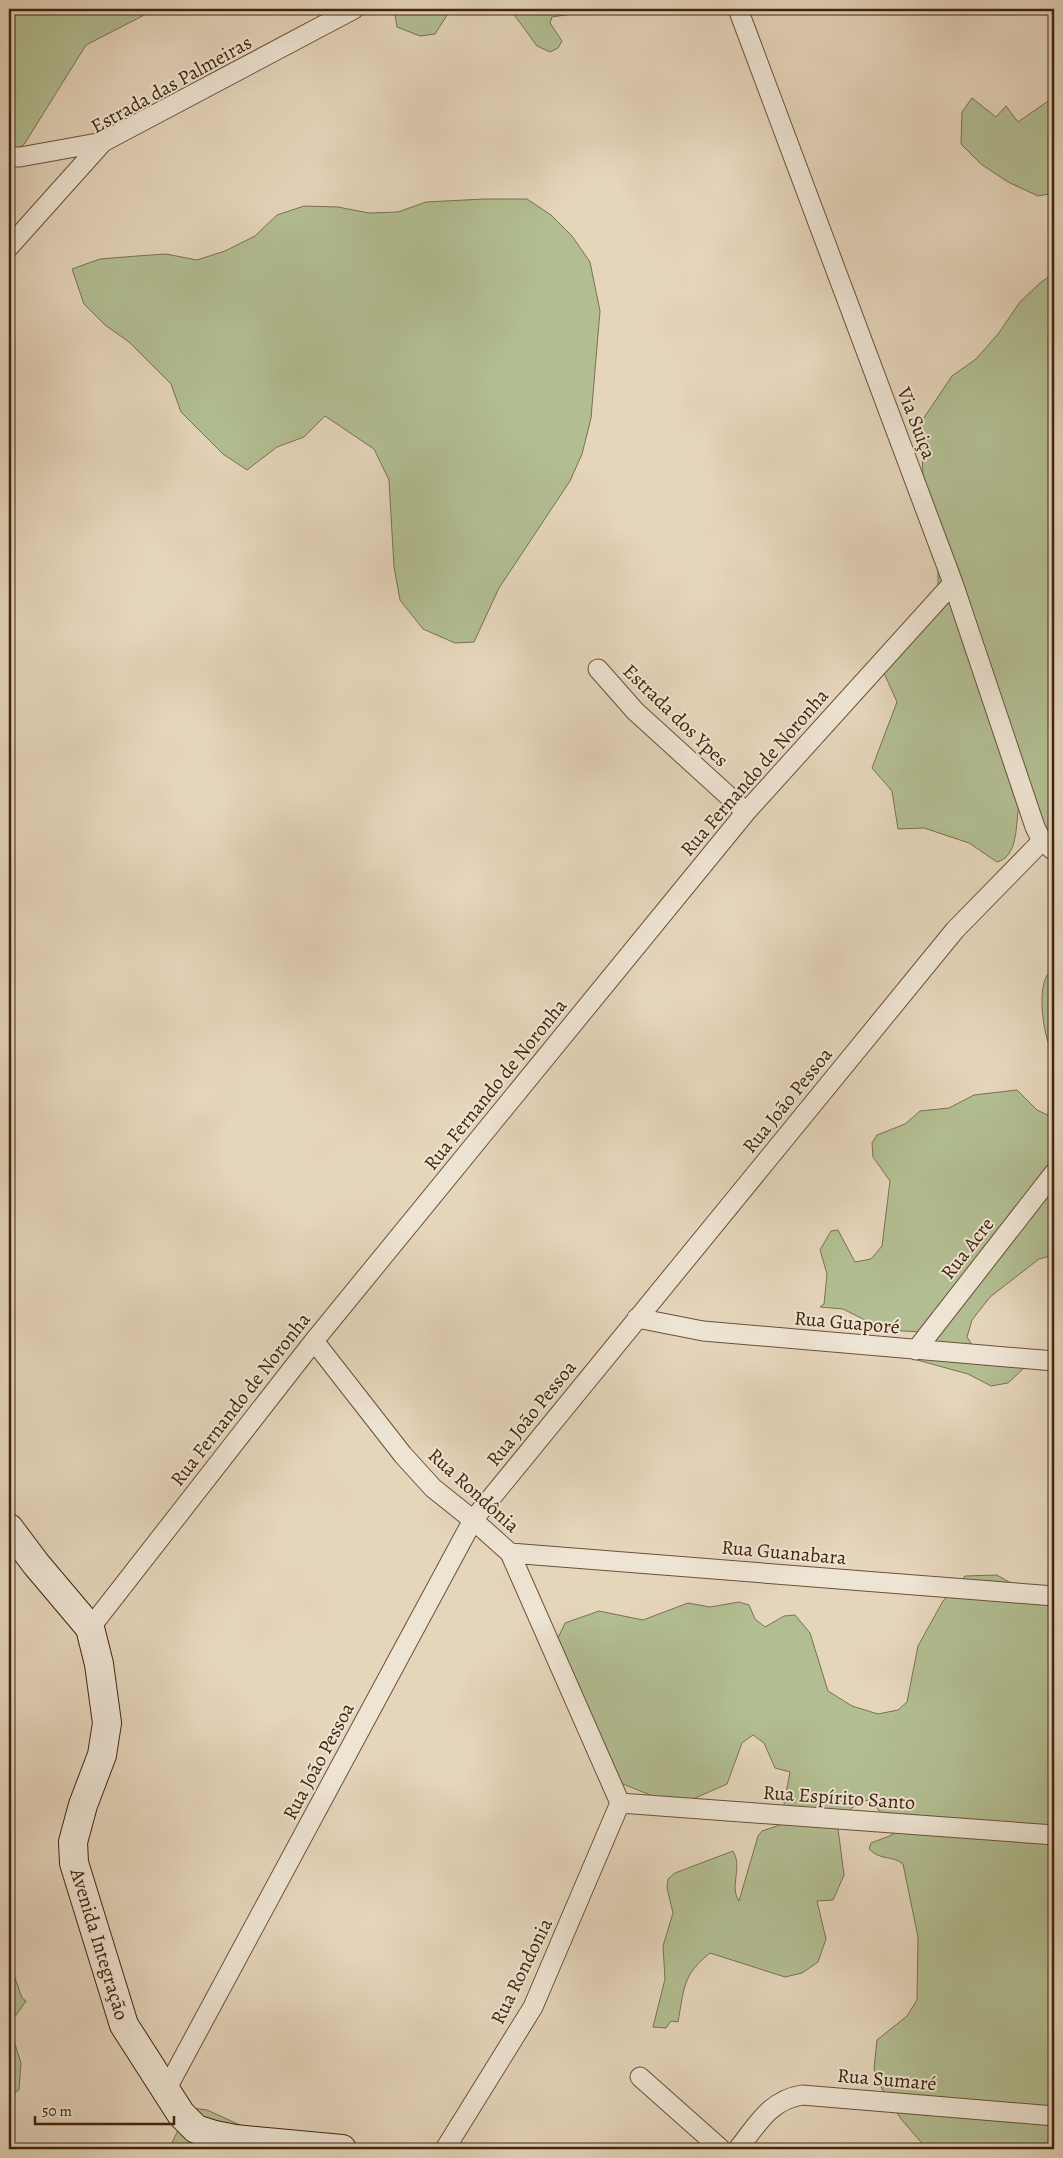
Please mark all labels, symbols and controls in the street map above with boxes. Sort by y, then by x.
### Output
street label: Estrada das Palmeiras [86,29,257,140]
street label: Via Suiça [890,382,943,464]
street label: Estrada dos Ypes [617,658,734,773]
street label: Rua Fernando de Noronha [674,682,835,862]
street label: Rua Fernando de Noronha [418,992,574,1176]
street label: Rua João Pessoa [736,1041,839,1159]
street label: Rua Acre [935,1212,1000,1285]
street label: Rua Guaporé [793,1304,901,1341]
street label: Rua Fernando de Noronha [164,1306,317,1492]
street label: Rua João Pessoa [480,1354,583,1472]
street label: Rua Rondônia [422,1442,526,1539]
street label: Rua Guanabara [720,1534,848,1571]
street label: Rua João Pessoa [276,1697,361,1825]
street label: Rua Espírito Santo [762,1779,916,1816]
street label: Avenida Integração [63,1864,135,2023]
street label: Rua Rondonia [484,1913,559,2029]
street label: Rua Sumaré [836,2062,938,2097]
scale bar [35,2093,174,2125]
text: 50 m [42,2101,72,2121]

